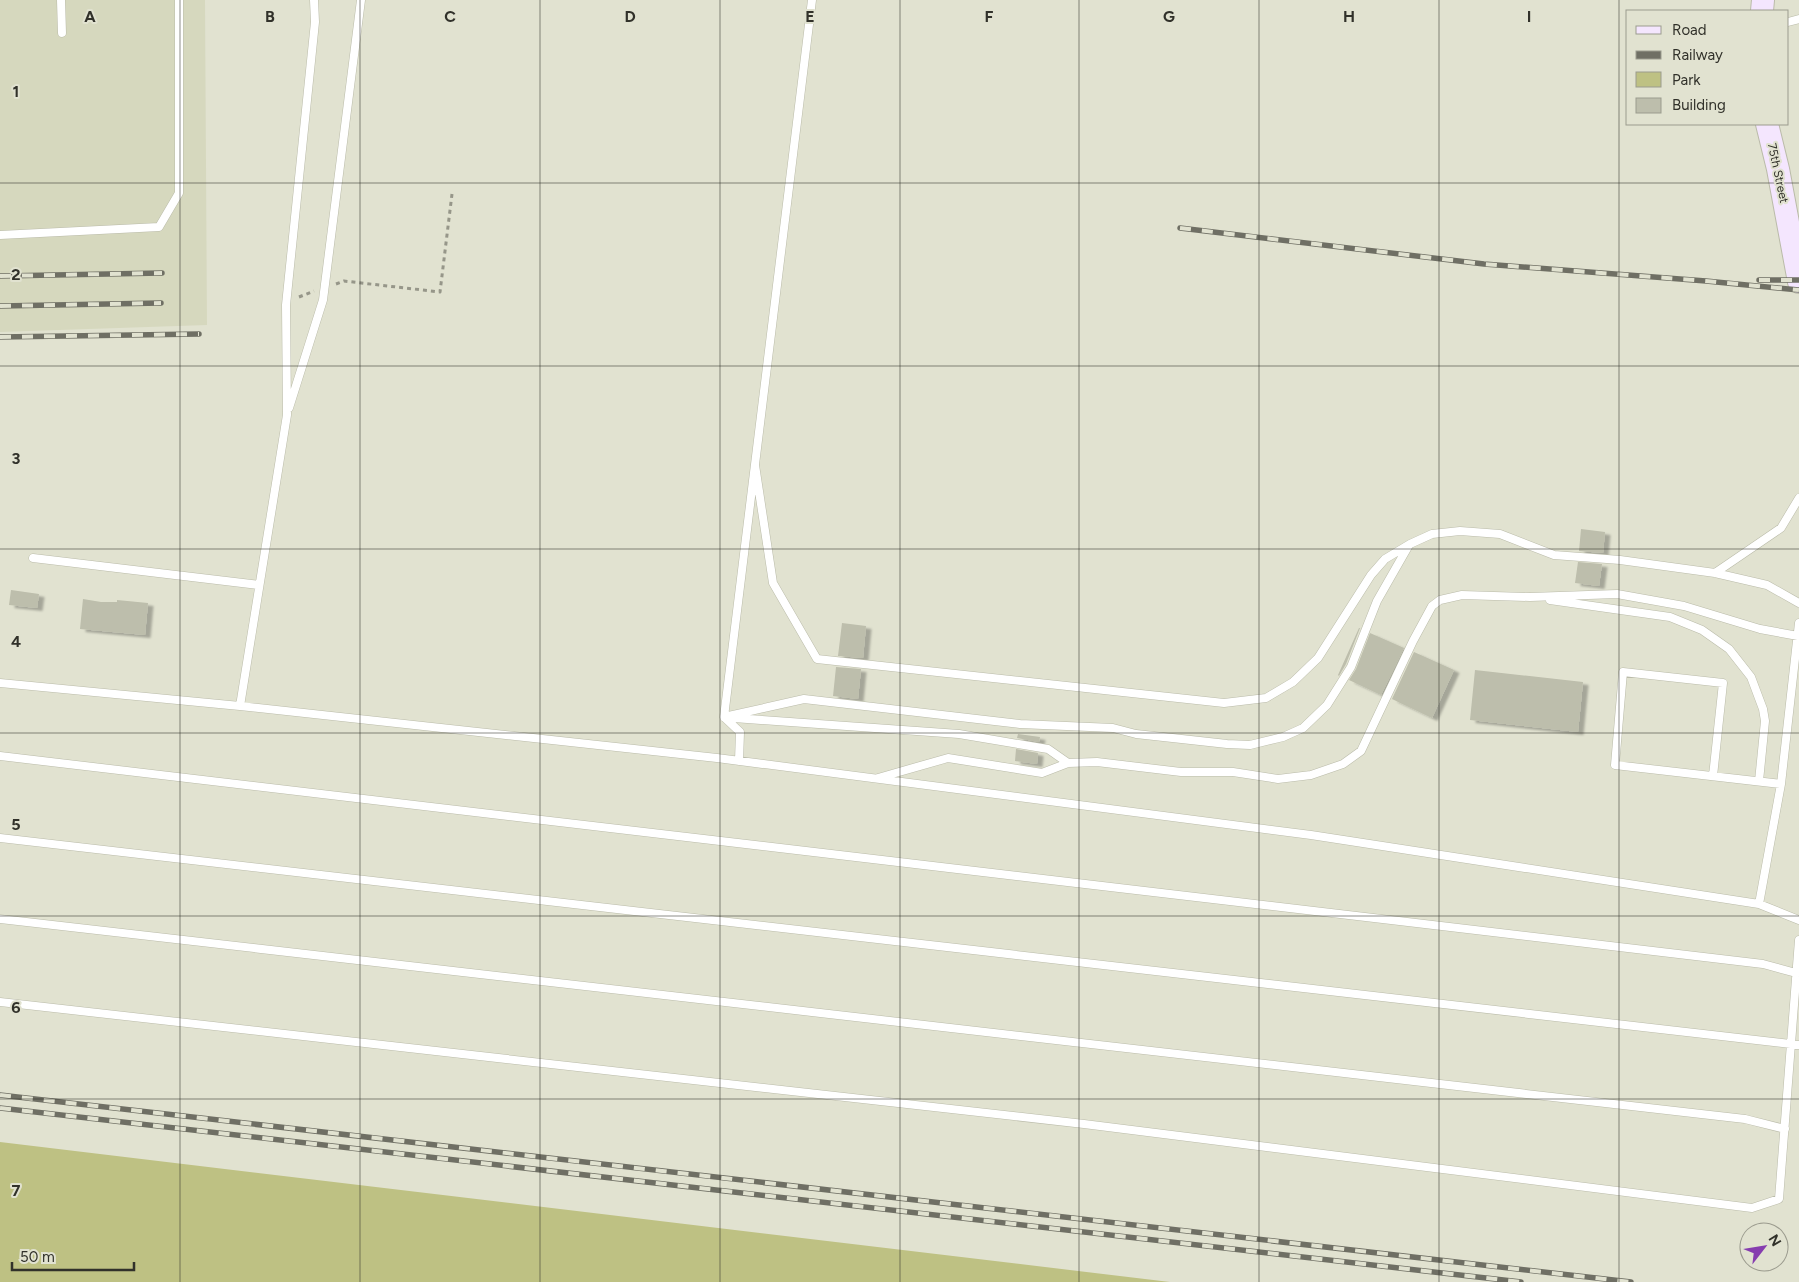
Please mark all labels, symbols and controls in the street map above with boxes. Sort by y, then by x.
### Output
text: A [84,7,96,26]
text: B [265,7,275,26]
text: C [444,7,456,26]
text: D [624,7,636,26]
text: E [805,7,815,26]
text: F [985,7,994,26]
text: G [1163,7,1175,26]
text: H [1343,7,1355,26]
text: I [1527,7,1531,26]
legend [1626,10,1789,125]
text: Road [1672,21,1707,39]
text: Railway [1672,46,1723,64]
text: Park [1672,71,1701,89]
text: 1 [13,82,19,101]
text: Building [1672,96,1726,114]
street label: 75th Street [1765,142,1791,205]
text: 2 [11,265,21,284]
text: 3 [12,449,21,468]
text: 4 [11,632,21,651]
text: 5 [11,815,21,834]
text: 6 [11,998,21,1017]
text: 7 [12,1181,21,1200]
north arrow [1739,1222,1789,1272]
text: N [1765,1232,1785,1250]
scale bar [12,1240,135,1272]
text: 50 m [20,1248,55,1266]

